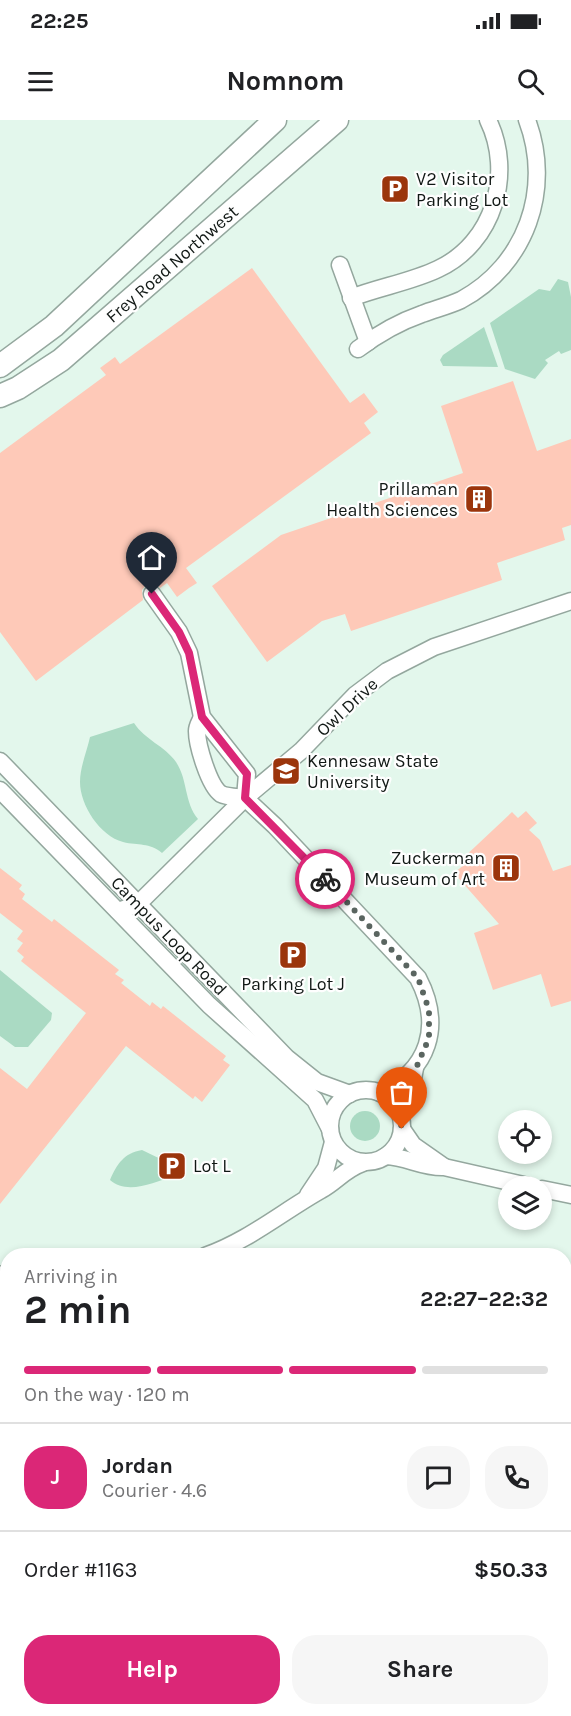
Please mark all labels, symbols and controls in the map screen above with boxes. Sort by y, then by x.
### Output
text: 22:25 [30,8,89,34]
icon: menu [24,65,57,98]
text: Nomnom [227,65,345,97]
icon: search [514,65,547,98]
place label: V2 Visitor Parking Lot [416,168,508,211]
parking icon: V2 Visitor Parking Lot [379,173,411,205]
street label: Frey Road Northwest [101,200,243,328]
place label: Prillaman Health Sciences [326,478,458,521]
building icon: Prillaman Health Sciences [463,483,495,515]
pin [126,532,177,594]
icon: home [135,541,168,574]
street label: Owl Drive [312,673,382,741]
place label: Kennesaw State University [307,750,438,793]
school or university icon: Kennesaw State University [270,755,302,787]
place label: Zuckerman Museum of Art [364,847,485,890]
courier [295,849,355,909]
building icon: Zuckerman Museum of Art [490,852,522,884]
icon: bike [309,863,342,896]
street label: Campus Loop Road [106,872,232,1000]
parking icon: Parking Lot J [277,939,309,971]
place label: Parking Lot J [241,973,345,995]
pin [376,1067,427,1129]
icon: bag [385,1076,418,1109]
map controls [498,1110,552,1230]
button: locate [498,1110,552,1164]
parking icon: Lot L [156,1150,188,1182]
place label: Lot L [193,1155,231,1177]
button: layers [498,1176,552,1230]
text: Arriving in [24,1265,118,1288]
text: 22:27–22:32 [420,1286,548,1312]
text: 2 min [24,1287,132,1333]
text: On the way · 120 m [24,1383,190,1406]
button: chat [407,1446,470,1509]
button: phone [485,1446,548,1509]
text: Jordan [102,1453,173,1479]
text: J [51,1464,60,1490]
text: Courier · 4.6 [102,1479,207,1502]
text: Order #1163 [24,1557,138,1583]
text: $50.33 [474,1557,548,1583]
button: Help [24,1635,280,1704]
button: Share [292,1635,548,1704]

